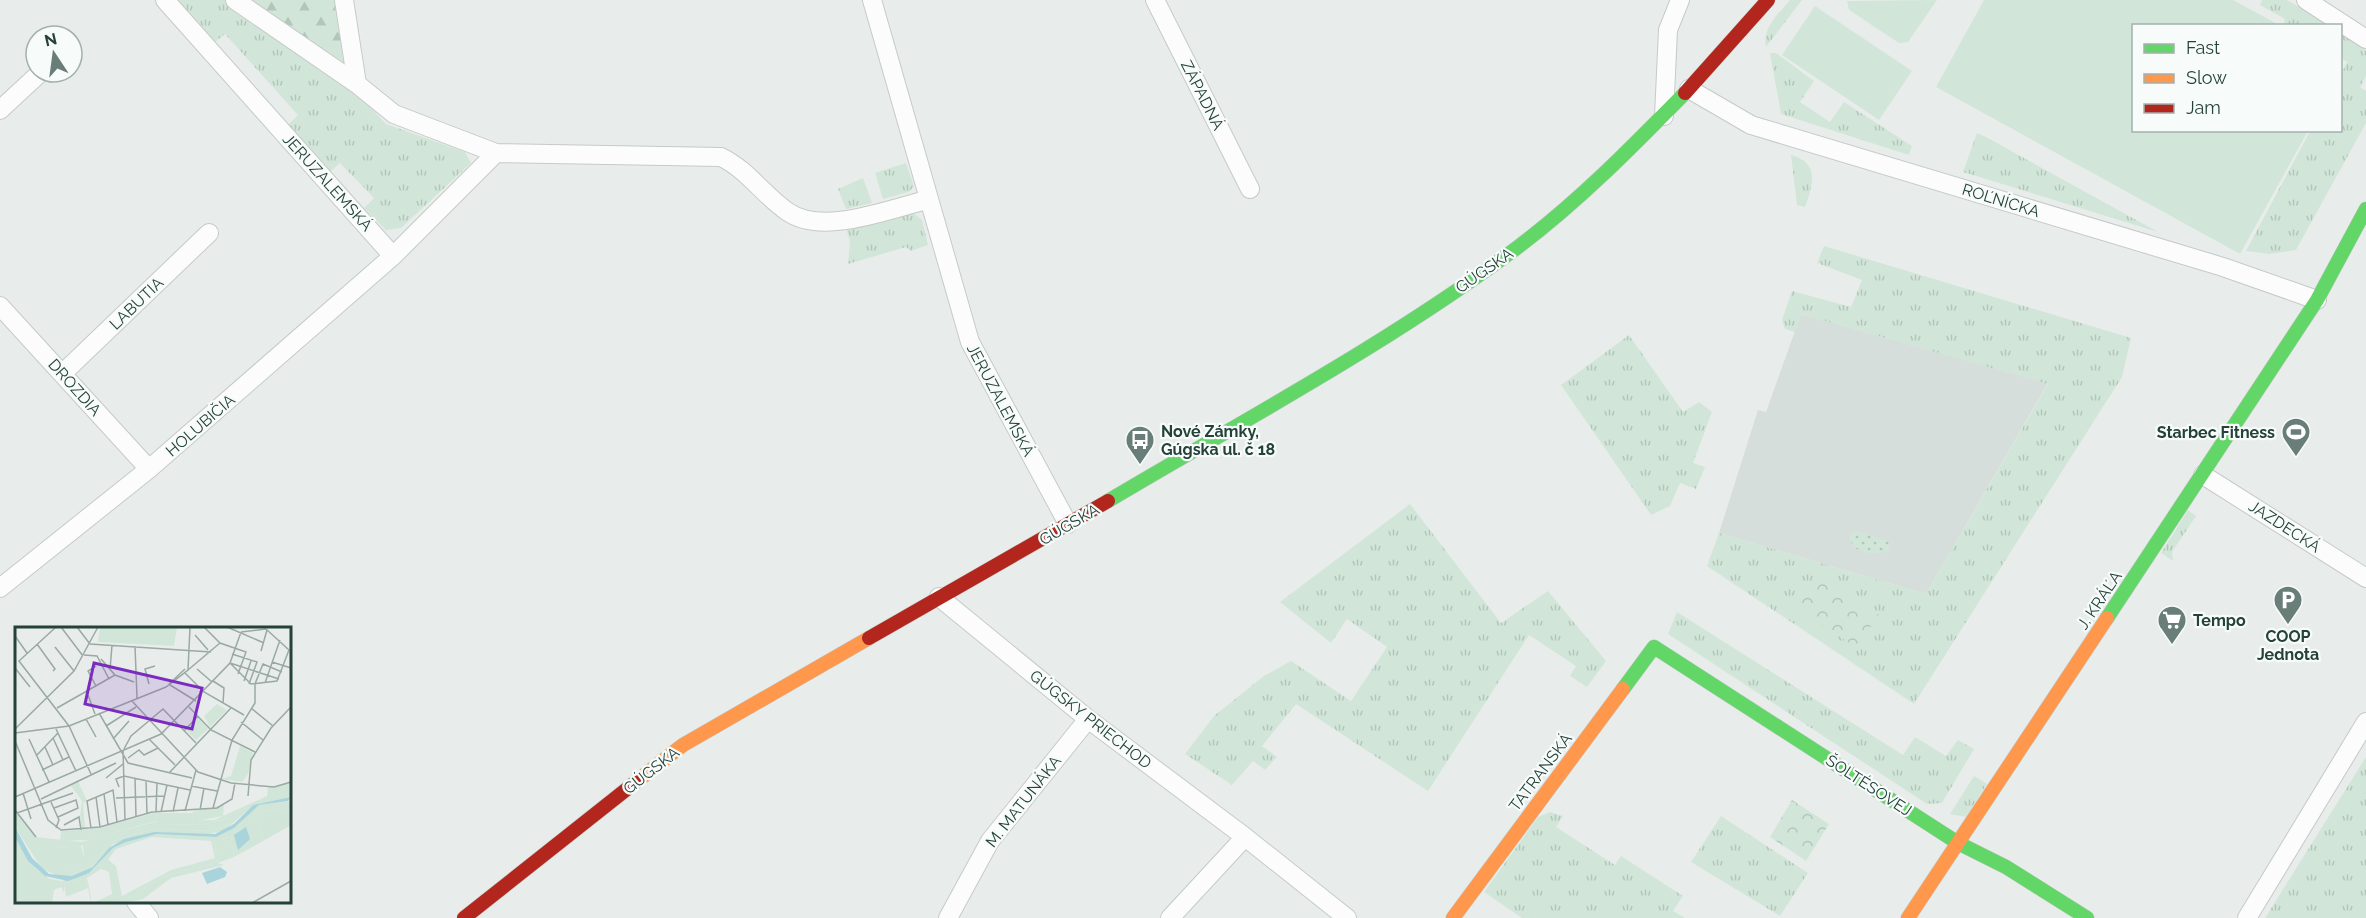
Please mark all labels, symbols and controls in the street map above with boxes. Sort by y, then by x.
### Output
north arrow [24,24,84,84]
legend [2132,24,2342,132]
text: N [43,29,59,51]
text: Fast [2186,37,2220,58]
street label: ZÁPADNÁ [1177,57,1229,133]
text: Slow [2186,67,2227,88]
text: Jam [2186,97,2221,118]
street label: JERUZALEMSKÁ [279,129,377,235]
street label: ROĽNÍCKA [1960,179,2042,221]
street label: GÚGSKA [1451,243,1517,297]
street label: LABUTIA [105,273,167,334]
street label: JERUZALEMSKÁ [963,340,1039,460]
street label: DROZDIA [44,355,105,420]
street label: HOLUBIČIA [161,389,239,460]
sports icon: Starbec Fitness [2280,416,2312,458]
place label: Nové Zámky, Gúgska ul. č 18 [1161,422,1275,459]
place label: Starbec Fitness [2157,423,2275,442]
bus stop icon: Nové Zámky, Gúgska ul. č 18 [1124,424,1156,466]
street label: JAZDECKÁ [2245,495,2325,557]
street label: GÚGSKA [1036,499,1103,549]
street label: J. KRÁĽA [2072,567,2126,633]
parking icon: COOP Jednota [2272,584,2304,626]
supermarket icon: Tempo [2156,604,2188,646]
place label: Tempo [2193,611,2246,630]
inset map [15,627,291,903]
place label: COOP Jednota [2257,627,2319,664]
street label: GÚGSKY PRIECHOD [1026,665,1156,773]
street label: TATRANSKÁ [1504,729,1576,815]
street label: GÚGSKA [619,742,683,798]
street label: ŠOLTÉSOVEJ [1822,750,1916,820]
street label: M. MATUNÁKA [981,751,1065,851]

